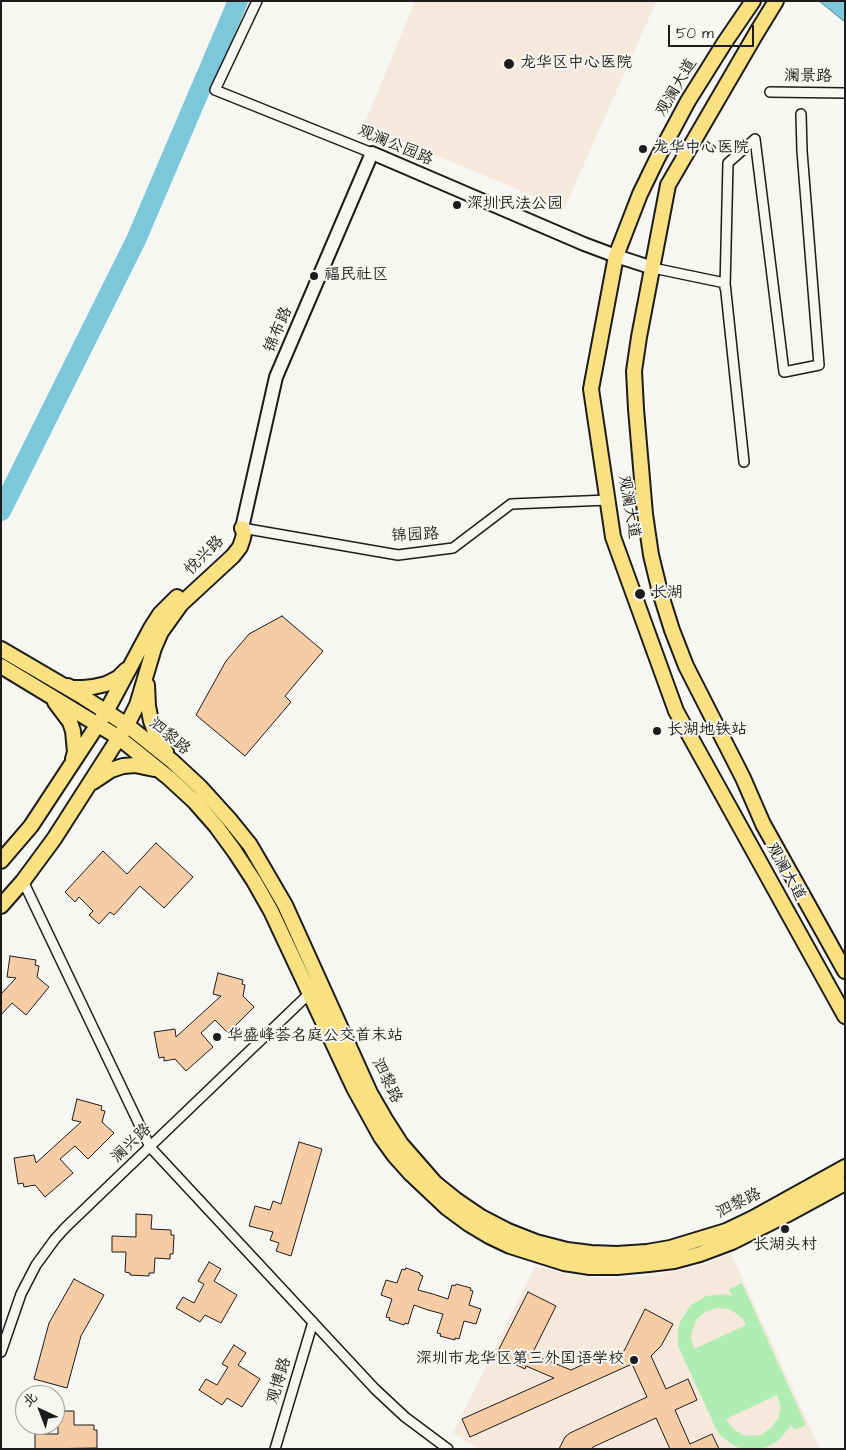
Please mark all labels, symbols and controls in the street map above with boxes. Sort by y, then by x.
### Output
scale bar [671,15,757,47]
text: 50 m [676,23,714,44]
place label: 龙华区中心医院 [520,54,632,74]
street label: 观澜大道 [652,56,702,120]
marker: 龙华区中心医院 [502,57,516,71]
street label: 澜景路 [784,67,832,87]
street label: 观澜公园路 [354,122,436,170]
place label: 龙华中心医院 [653,139,749,159]
marker: 龙华中心医院 [637,143,649,155]
place label: 深圳民法公园 [467,195,563,215]
marker: 深圳民法公园 [451,199,463,211]
place label: 福民社区 [324,266,388,286]
marker: 福民社区 [308,270,320,282]
street label: 锦布路 [261,304,297,356]
street label: 观澜大道 [613,474,643,540]
street label: 锦园路 [391,525,439,547]
street label: 悦兴路 [181,532,229,580]
place label: 长湖 [651,584,683,604]
marker: 长湖 [633,587,647,601]
street label: 泗黎路 [144,714,194,760]
place label: 长湖地铁站 [667,721,747,741]
marker: 长湖地铁站 [651,725,663,737]
street label: 观澜大道 [761,839,809,905]
place label: 华盛峰荟名庭公交首末站 [227,1027,403,1047]
marker: 华盛峰荟名庭公交首末站 [211,1031,223,1043]
street label: 泗黎路 [367,1055,405,1107]
street label: 澜兴路 [108,1120,156,1168]
street label: 泗黎路 [713,1185,765,1223]
marker: 长湖头村 [779,1223,791,1235]
place label: 长湖头村 [753,1236,817,1256]
place label: 深圳市龙华区第三外国语学校 [416,1350,624,1370]
marker: 深圳市龙华区第三外国语学校 [628,1354,640,1366]
street label: 观博路 [264,1355,296,1407]
north arrow [15,1385,65,1435]
text: 北 [19,1388,42,1412]

